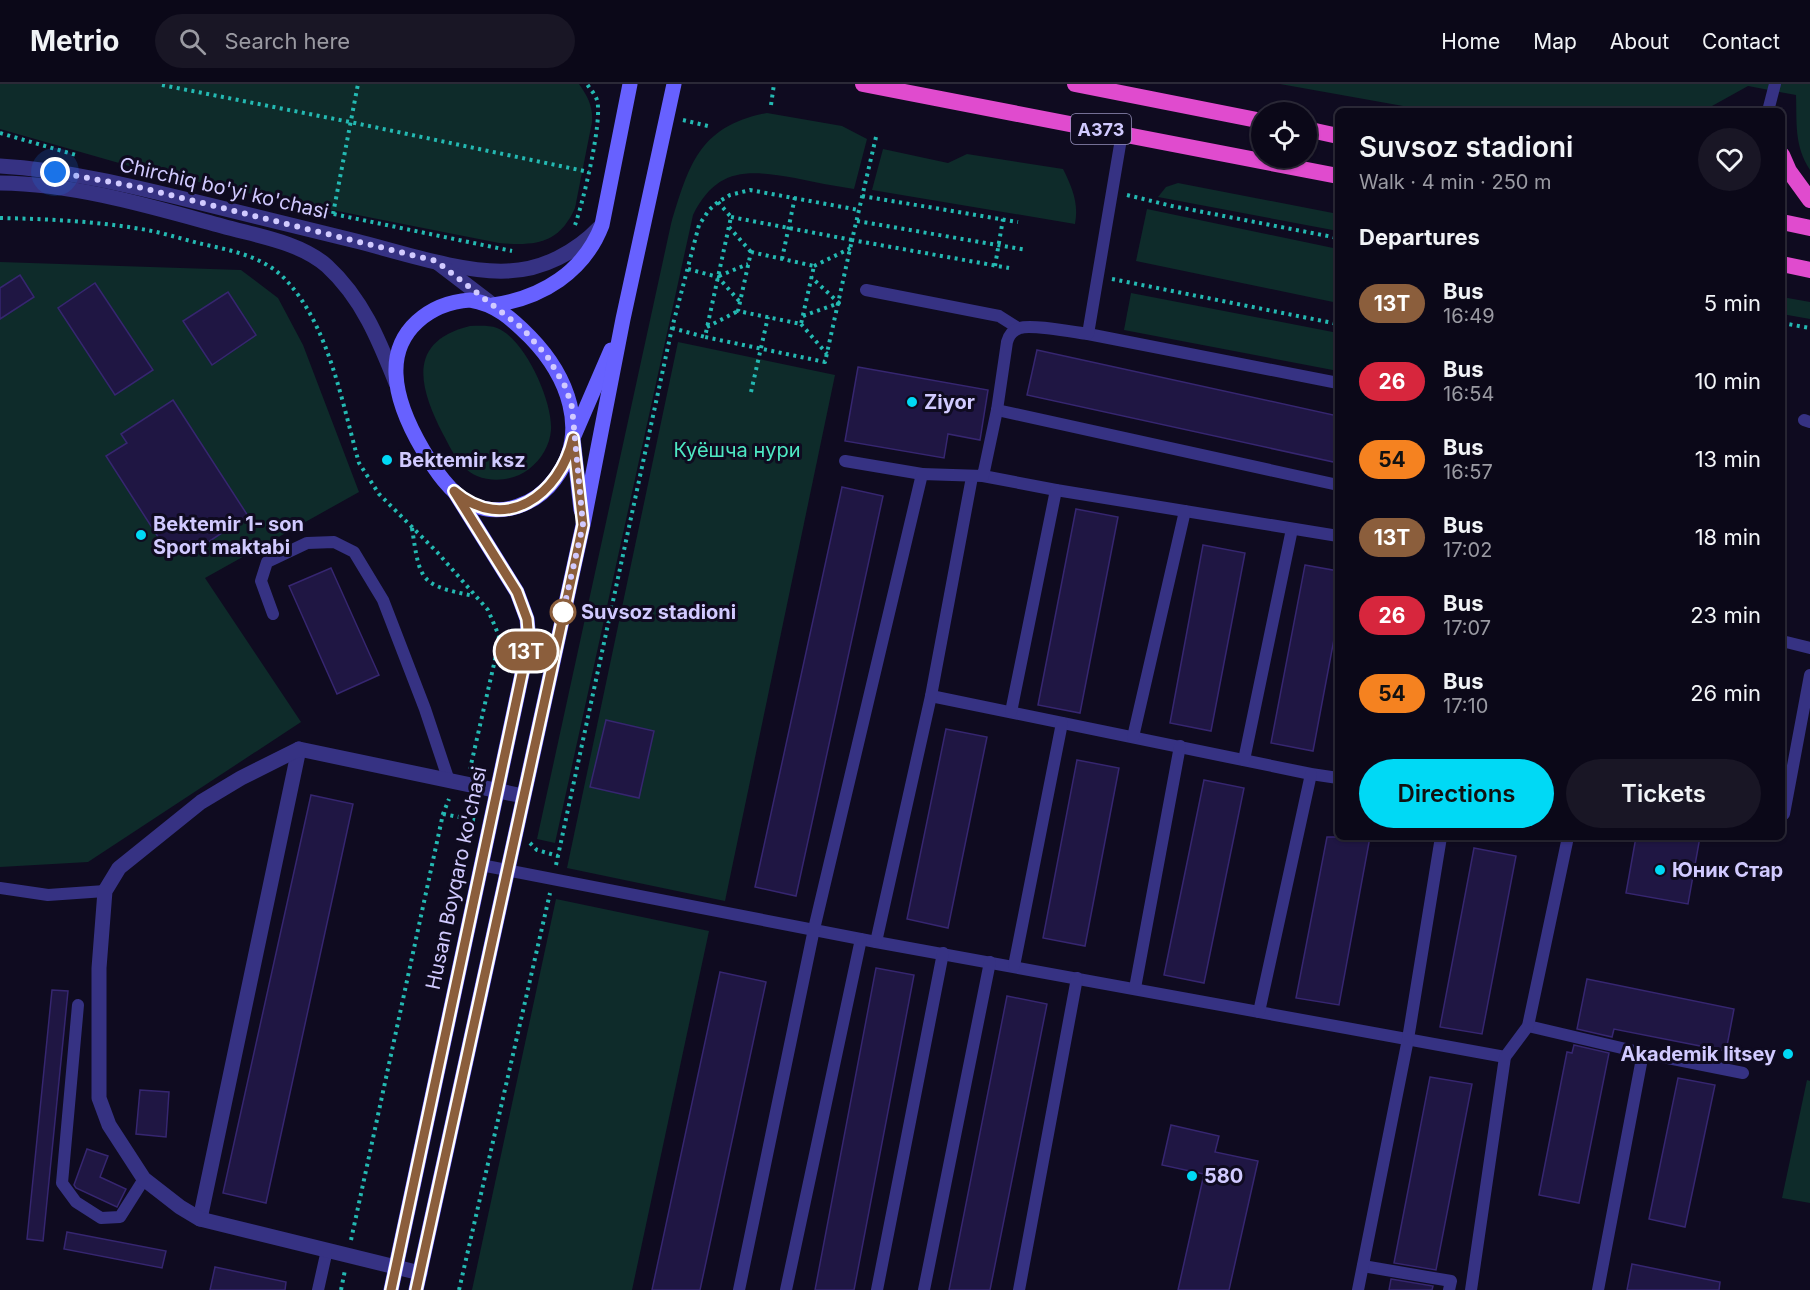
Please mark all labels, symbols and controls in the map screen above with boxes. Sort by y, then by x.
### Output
search box [155,14,575,68]
text: Metrio [30,24,119,58]
icon: search [176,25,209,58]
text: Search here [224,28,350,54]
text: Home [1441,29,1500,54]
text: Map [1533,29,1577,54]
text: About [1610,29,1669,54]
text: Contact [1702,29,1780,54]
map controls [1251,102,1317,168]
button: locate [1251,102,1317,168]
road number: A373 [1071,114,1131,144]
button: heart [1698,128,1761,191]
text: Suvsoz stadioni [1359,130,1573,164]
street label: Chirchiq bo'yi ko'chasi [117,152,331,224]
your location [40,157,70,187]
text: Walk · 4 min · 250 m [1359,170,1552,194]
text: Departures [1359,224,1480,250]
text: Bus [1443,278,1484,304]
text: 5 min [1704,290,1761,316]
text: 13Т [1374,291,1410,316]
text: 16:49 [1443,304,1495,328]
text: Bus [1443,356,1484,382]
text: 10 min [1694,368,1761,394]
text: 26 [1379,369,1405,394]
text: 16:54 [1443,382,1494,406]
place label: Ziyor [924,390,975,414]
marker: Ziyor [905,395,919,409]
text: Bus [1443,434,1484,460]
park label: Куёшча нури [673,438,801,462]
text: 13 min [1695,446,1761,472]
text: 54 [1378,447,1406,472]
place label: Bektemir ksz [399,448,526,472]
marker: Bektemir ksz [380,453,394,467]
text: 16:57 [1443,460,1493,484]
place label: Bektemir 1- son Sport maktabi [153,512,304,559]
text: Bus [1443,512,1484,538]
text: 18 min [1695,524,1761,550]
text: 13Т [1374,525,1410,550]
marker: Bektemir 1- son Sport maktabi [134,528,148,542]
text: 17:02 [1443,538,1492,562]
text: Bus [1443,590,1484,616]
marker: Suvsoz stadioni [550,599,576,625]
place label: Suvsoz stadioni [581,600,736,624]
text: 23 min [1690,602,1761,628]
text: 26 [1379,603,1405,628]
text: 17:07 [1443,616,1491,640]
line badge: 13Т [492,632,560,670]
text: 13Т [508,639,544,664]
text: Bus [1443,668,1484,694]
text: 26 min [1690,680,1761,706]
text: 54 [1378,681,1406,706]
text: 17:10 [1443,694,1488,718]
button: Directions [1359,759,1554,828]
button: Tickets [1566,759,1761,828]
street label: Husan Boyqaro ko'chasi [421,764,491,992]
place label: Юник Стар [1672,858,1783,882]
marker: Юник Стар [1653,863,1667,877]
place label: Akademik litsey [1621,1042,1776,1066]
marker: Akademik litsey [1781,1047,1795,1061]
place label: 580 [1204,1164,1243,1188]
marker: 580 [1185,1169,1199,1183]

